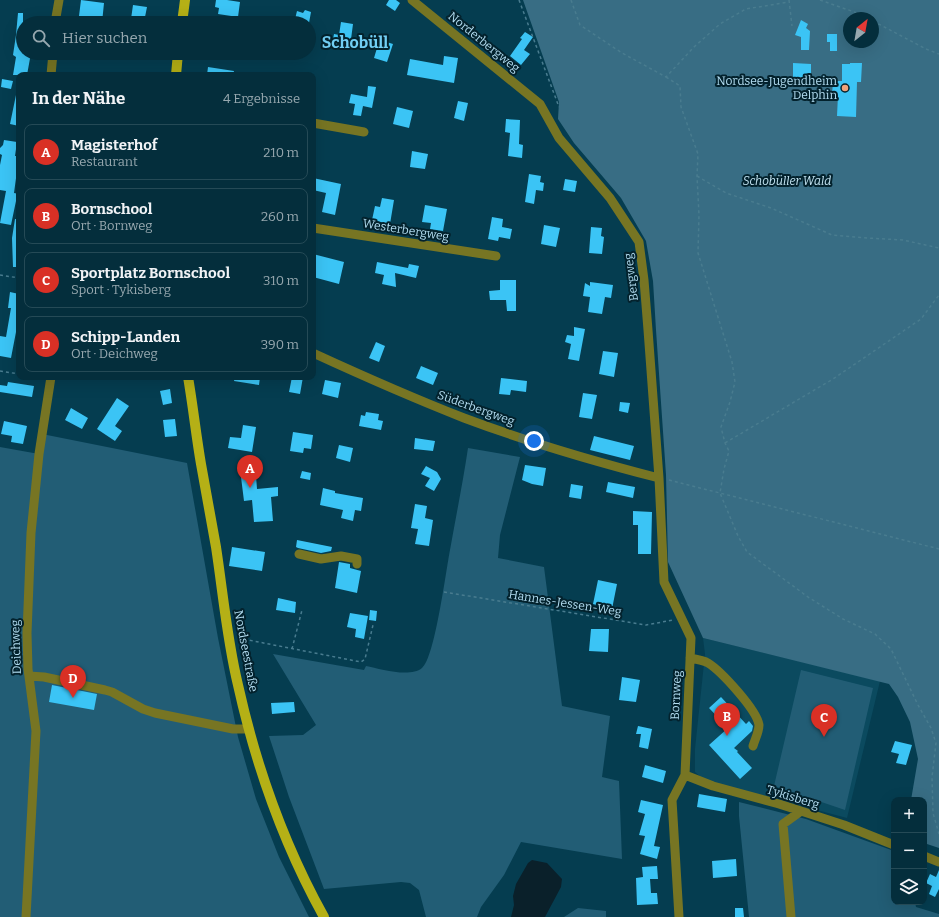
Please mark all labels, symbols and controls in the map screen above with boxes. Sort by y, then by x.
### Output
street label: Norderbergweg [445,9,523,75]
north arrow [843,12,879,48]
search box [16,16,316,60]
icon: search [30,27,52,49]
text: Hier suchen [62,29,147,47]
district label: Schobüll [322,33,388,52]
place label: Nordsee-Jugendheim Delphin [716,74,838,102]
marker: Nordsee-Jugendheim Delphin [840,83,850,93]
text: In der Nähe [32,88,125,109]
text: 4 Ergebnisse [223,91,300,106]
text: Magisterhof [71,136,157,154]
text: A [41,145,51,160]
text: 210 m [263,145,299,160]
text: Restaurant [71,154,138,169]
park label: Schobüller Wald [743,174,831,188]
text: Bornschool [71,200,152,218]
text: B [42,209,50,224]
text: 260 m [261,209,299,224]
street label: Westerbergweg [362,216,451,244]
text: Ort · Bornweg [71,218,153,233]
street label: Bergweg [621,252,641,302]
text: Sportplatz Bornschool [71,264,230,282]
text: C [42,273,50,288]
text: 310 m [263,273,299,288]
text: Sport · Tykisberg [71,282,171,297]
text: Schipp-Landen [71,328,180,346]
text: D [41,337,51,352]
text: 390 m [261,337,299,352]
text: Ort · Deichweg [71,346,158,361]
street label: Süderbergweg [436,388,517,429]
your location [524,431,544,451]
pin: A [237,455,263,488]
street label: Hannes-Jessen-Weg [507,587,623,619]
street label: Nordseestraße [231,609,261,693]
street label: Deichweg [8,619,24,674]
pin: D [60,665,86,698]
street label: Bornweg [668,670,684,720]
pin: B [714,703,740,736]
pin: C [811,704,837,737]
street label: Tykisberg [765,782,821,812]
map controls [891,797,927,905]
button: + [891,797,927,833]
button: − [891,833,927,869]
button: layers [891,869,927,905]

